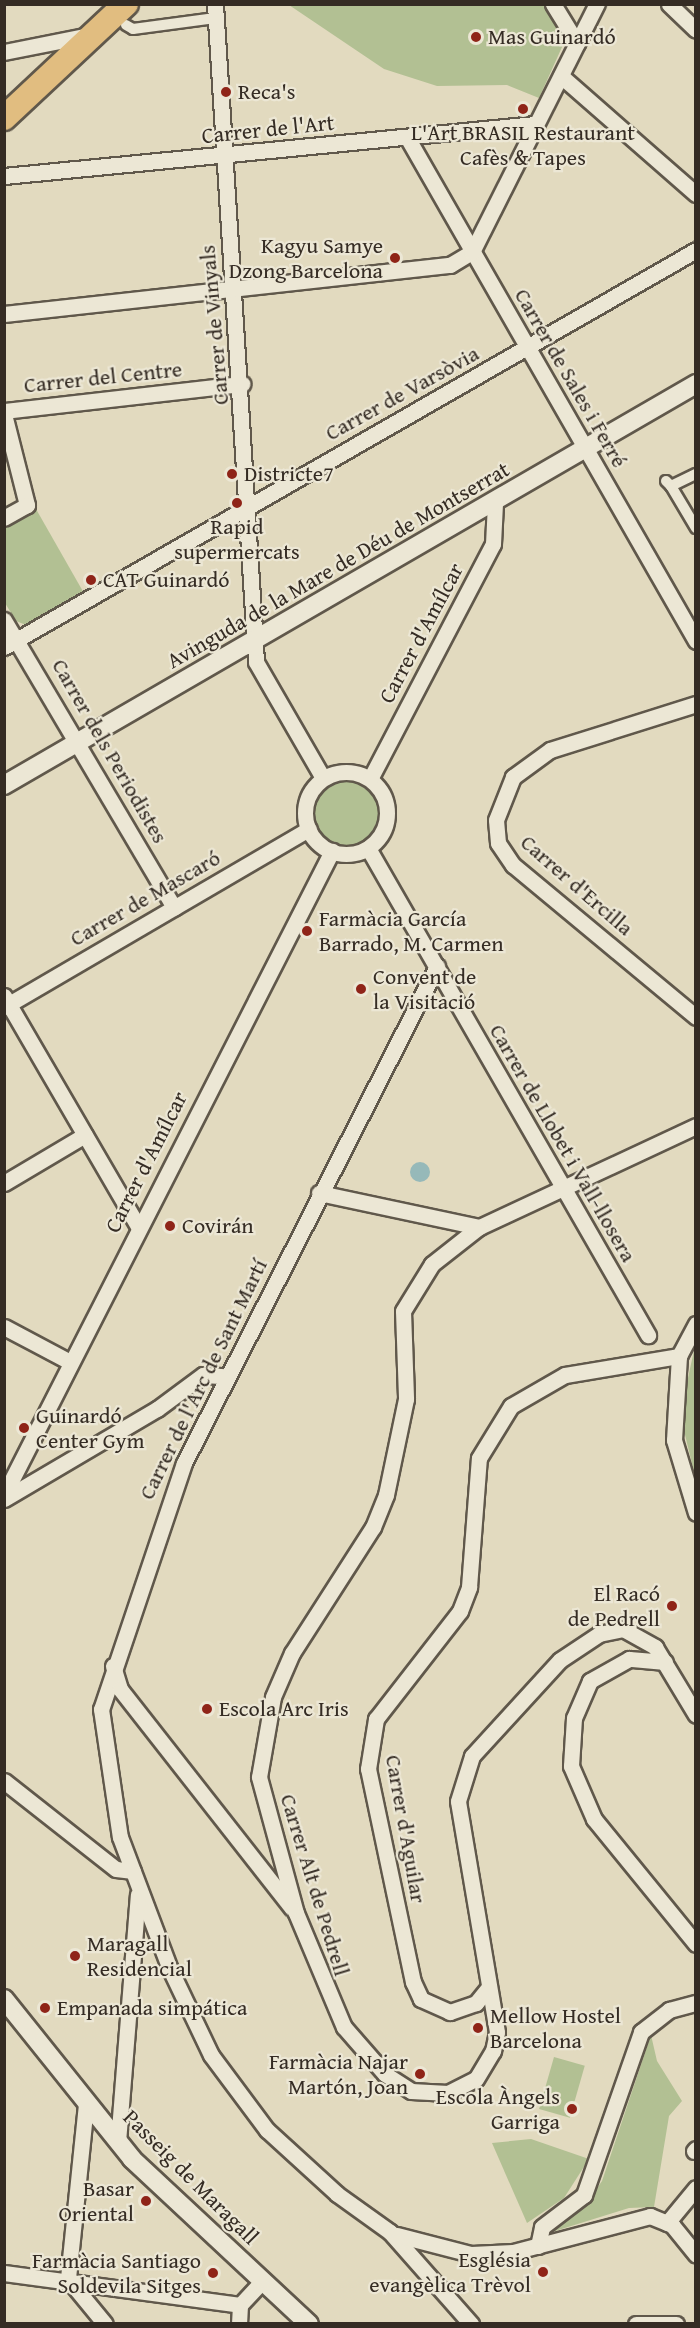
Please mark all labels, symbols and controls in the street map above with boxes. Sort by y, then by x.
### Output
place label: Mas Guinardó [488,24,616,50]
marker: Mas Guinardó [469,30,483,44]
place label: Reca's [238,79,296,105]
marker: Reca's [219,85,233,99]
marker: L'Art BRASIL Restaurant Cafès & Tapes [516,102,530,116]
street label: Carrer de l'Art [200,109,336,149]
place label: L'Art BRASIL Restaurant Cafès & Tapes [411,119,635,170]
place label: Kagyu Samye Dzong Barcelona [229,232,383,284]
street label: Carrer de Vinyals [194,244,234,406]
marker: Kagyu Samye Dzong Barcelona [388,251,402,265]
street label: Carrer de Sales i Ferré [509,284,633,472]
street label: Carrer de Varsòvia [321,340,483,446]
street label: Carrer del Centre [23,356,183,398]
street label: Avinguda de la Mare de Déu de Montserrat [162,456,514,674]
place label: Districte7 [244,461,334,487]
marker: Districte7 [225,467,239,481]
marker: Rapid supermercats [230,496,244,510]
place label: Rapid supermercats [174,513,300,564]
street label: Carrer d'Amílcar [373,559,469,707]
place label: CAT Guinardó [103,567,229,593]
marker: CAT Guinardó [84,573,98,587]
street label: Carrer dels Periodistes [46,654,174,848]
street label: Carrer d'Ercilla [515,829,639,941]
street label: Carrer de Mascaró [65,844,225,952]
place label: Farmàcia García Barrado, M. Carmen [319,905,504,956]
marker: Farmàcia García Barrado, M. Carmen [300,924,314,938]
place label: Convent de la Visitació [373,963,476,1014]
marker: Convent de la Visitació [354,982,368,996]
street label: Carrer de Llobet i Vall-llosera [484,1019,642,1267]
street label: Carrer d'Amílcar [99,1087,193,1237]
place label: Covirán [182,1213,254,1239]
marker: Covirán [163,1219,177,1233]
street label: Carrer de l'Arc de Sant Martí [133,1254,273,1504]
place label: Guinardó Center Gym [36,1402,145,1454]
marker: Guinardó Center Gym [17,1421,31,1435]
place label: El Racó de Pedrell [568,1580,660,1632]
marker: El Racó de Pedrell [665,1599,679,1613]
place label: Escola Arc Iris [219,1696,349,1722]
marker: Escola Arc Iris [200,1702,214,1716]
street label: Carrer d'Aguilar [380,1753,432,1905]
street label: Carrer Alt de Pedrell [275,1791,355,1979]
place label: Maragall Residencial [87,1930,192,1982]
marker: Maragall Residencial [68,1949,82,1963]
place label: Empanada simpática [57,1995,247,2021]
marker: Empanada simpática [38,2001,52,2015]
place label: Mellow Hostel Barcelona [490,2002,621,2054]
marker: Mellow Hostel Barcelona [471,2021,485,2035]
place label: Farmàcia Najar Martón, Joan [269,2048,408,2100]
marker: Farmàcia Najar Martón, Joan [413,2067,427,2081]
place label: Escola Àngels Garriga [436,2083,560,2134]
marker: Escola Àngels Garriga [565,2102,579,2116]
street label: Passeig de Maragall [118,2104,264,2250]
place label: Basar Oriental [58,2175,134,2226]
marker: Basar Oriental [139,2194,153,2208]
place label: Església evangèlica Trèvol [369,2246,531,2298]
place label: Farmàcia Santiago Soldevila Sitges [32,2247,201,2298]
marker: Església evangèlica Trèvol [536,2265,550,2279]
marker: Farmàcia Santiago Soldevila Sitges [206,2266,220,2280]

